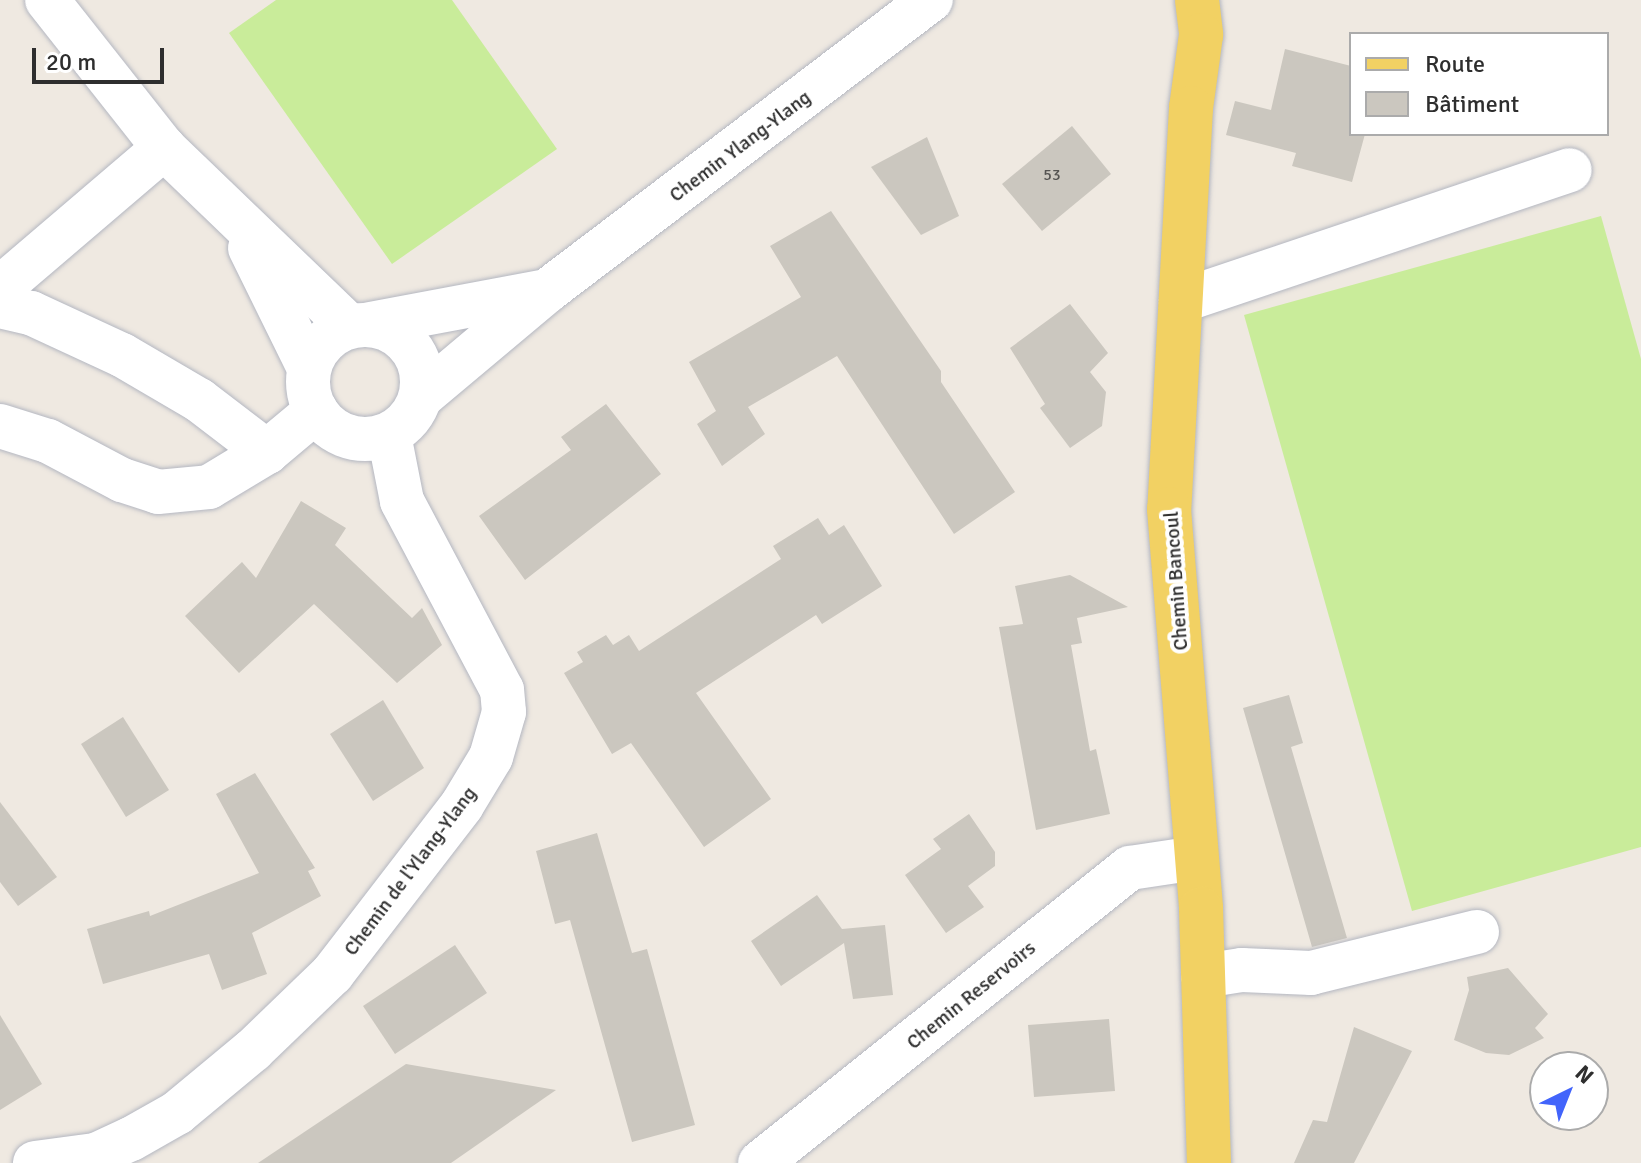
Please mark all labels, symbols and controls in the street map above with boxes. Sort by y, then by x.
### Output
scale bar [36,32,168,82]
legend [1349,32,1609,136]
text: 20 m [46,47,96,77]
text: Route [1425,49,1485,79]
street label: Chemin Ylang-Ylang [665,85,815,207]
text: Bâtiment [1425,89,1519,119]
house number: 53 [1043,165,1061,185]
street label: Chemin Bancoul [1159,511,1193,651]
street label: Chemin de l'Ylang-Ylang [339,782,481,960]
street label: Chemin Reservoirs [902,936,1040,1054]
north arrow [1529,1051,1609,1131]
text: N [1570,1059,1599,1090]

